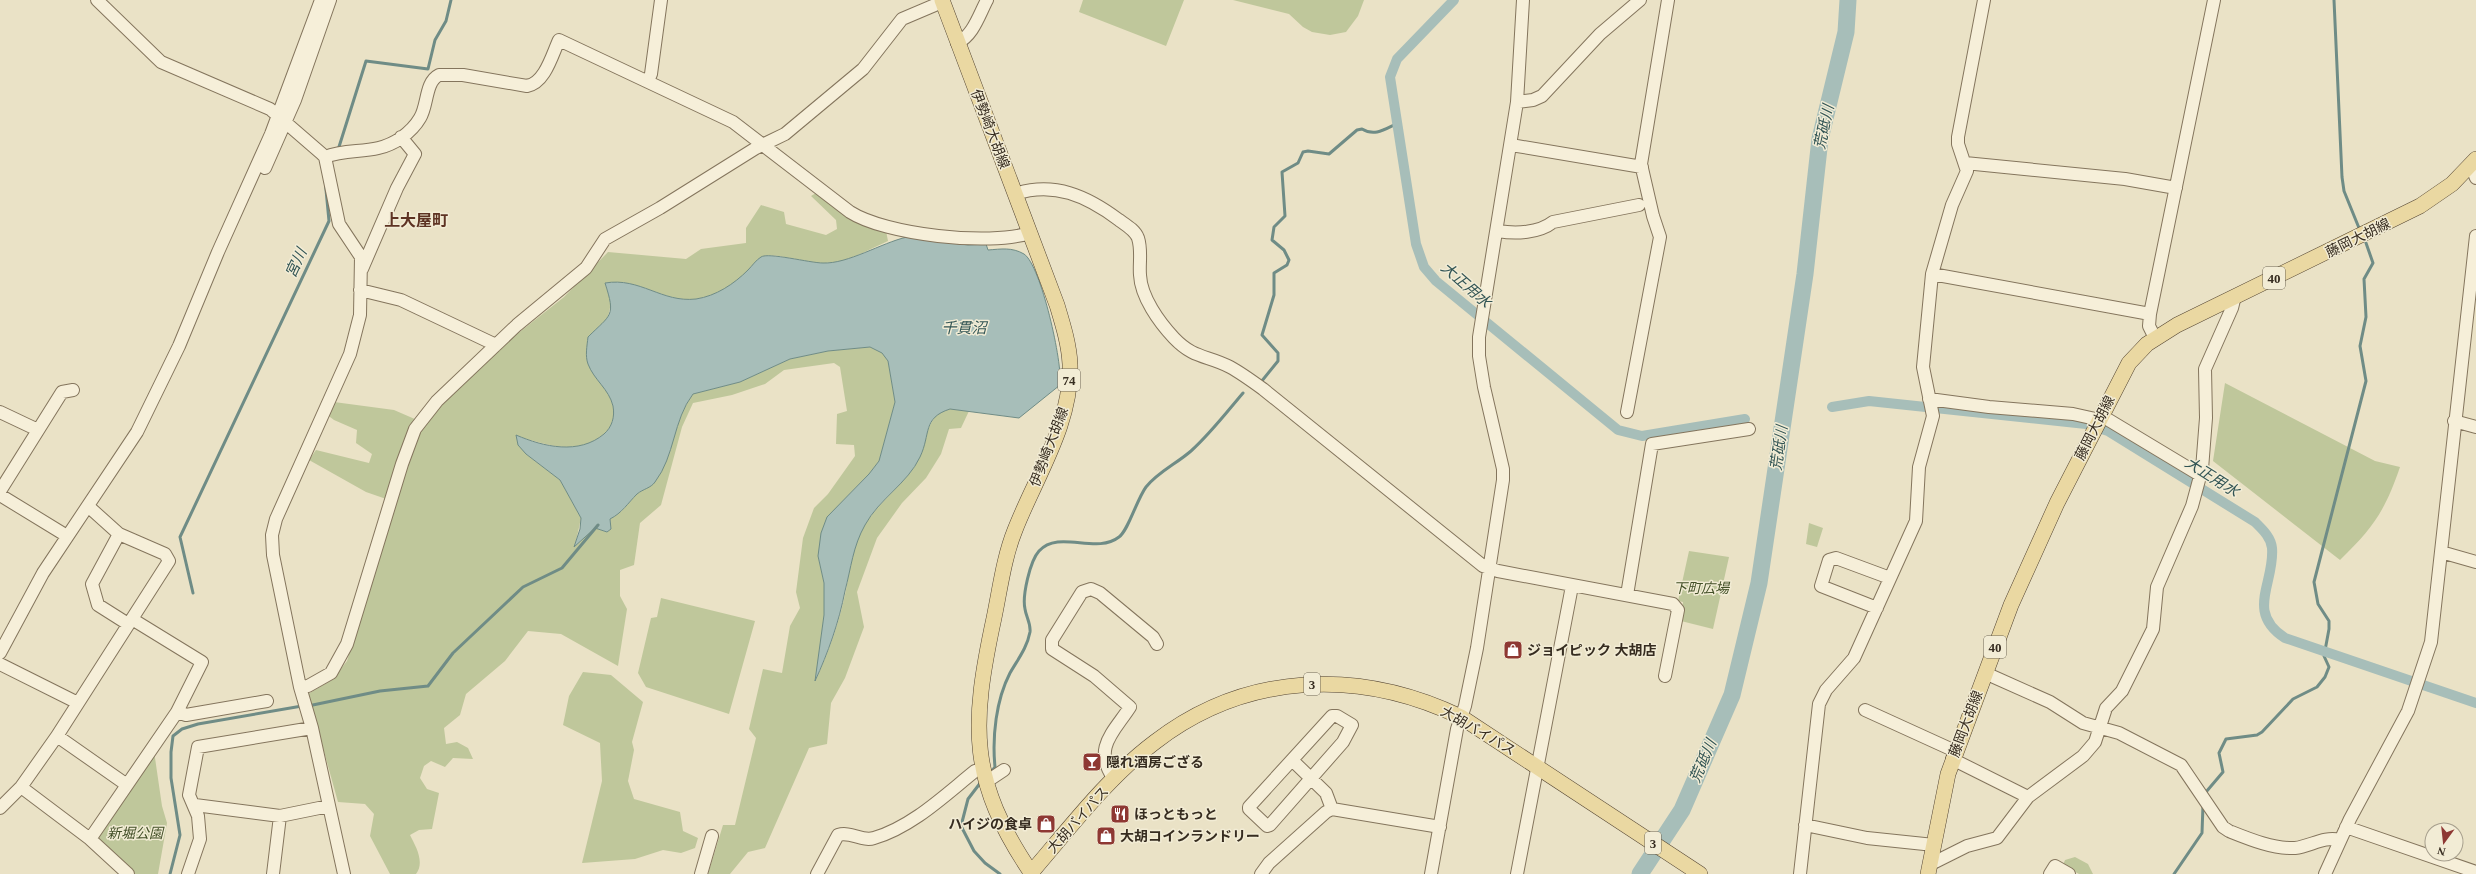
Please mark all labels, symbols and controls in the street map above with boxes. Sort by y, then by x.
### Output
street label: 伊勢崎大胡線 [968,87,1012,171]
water label: 荒砥川 [1811,101,1837,151]
district label: 上大屋町 [384,212,448,229]
street label: 藤岡大胡線 [2323,216,2393,260]
water label: 宮川 [282,244,310,280]
water label: 大正用水 [1438,259,1495,312]
road number: 40 [2263,267,2285,289]
water label: 千貫沼 [941,320,988,336]
road number: 74 [1058,369,1080,391]
street label: 藤岡大胡線 [2072,393,2118,463]
street label: 伊勢崎大胡線 [1027,405,1071,489]
water label: 荒砥川 [1768,423,1790,471]
water label: 大正用水 [2182,454,2243,501]
park label: 下町広場 [1673,581,1731,596]
road number: 40 [1984,636,2006,658]
shop icon: ジョイピック 大胡店 [1502,639,1524,661]
place label: ジョイピック 大胡店 [1527,643,1657,658]
road number: 3 [1304,673,1320,695]
street label: 藤岡大胡線 [1946,689,1986,759]
street label: 大胡バイパス [1438,704,1518,758]
water label: 荒砥川 [1687,735,1720,785]
bar icon: 隠れ酒房ござる [1081,751,1103,773]
place label: 隠れ酒房ござる [1106,754,1204,770]
street label: 大胡バイパス [1044,784,1112,856]
restaurant icon: ほっともっと [1109,803,1131,825]
place label: ほっともっと [1134,807,1218,822]
shop icon: ハイジの食卓 [1035,813,1057,835]
place label: ハイジの食卓 [948,817,1032,832]
north arrow [2424,822,2464,862]
shop icon: 大胡コインランドリー [1095,825,1117,847]
park label: 新堀公園 [107,826,165,841]
place label: 大胡コインランドリー [1120,829,1260,844]
road number: 3 [1645,832,1661,854]
text: N [2436,845,2447,858]

